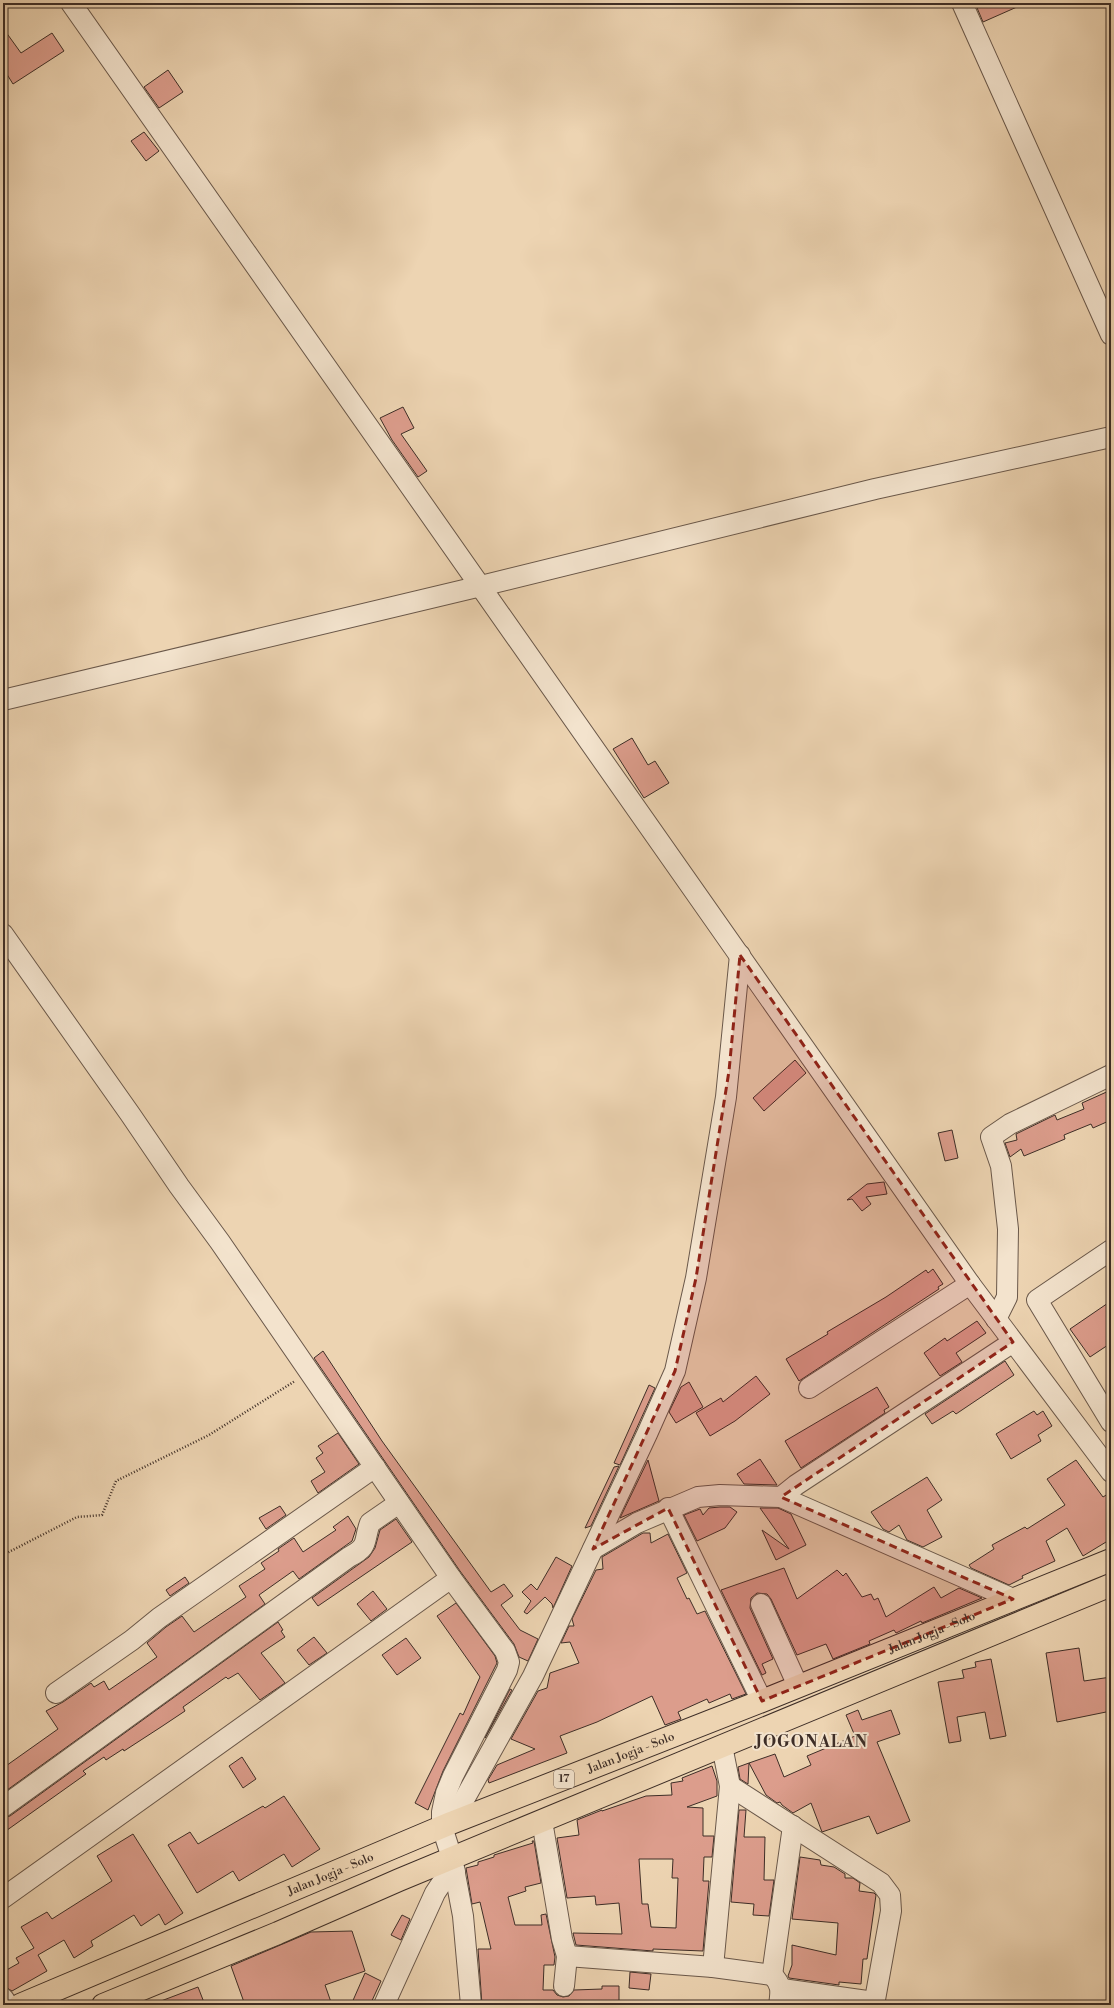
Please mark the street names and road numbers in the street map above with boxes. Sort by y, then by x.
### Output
street label: Jalan Jogja - Solo [885,1608,978,1657]
street label: Jalan Jogja - Solo [584,1729,677,1777]
road number: 17 [554,1770,574,1788]
street label: Jalan Jogja - Solo [284,1849,376,1899]

